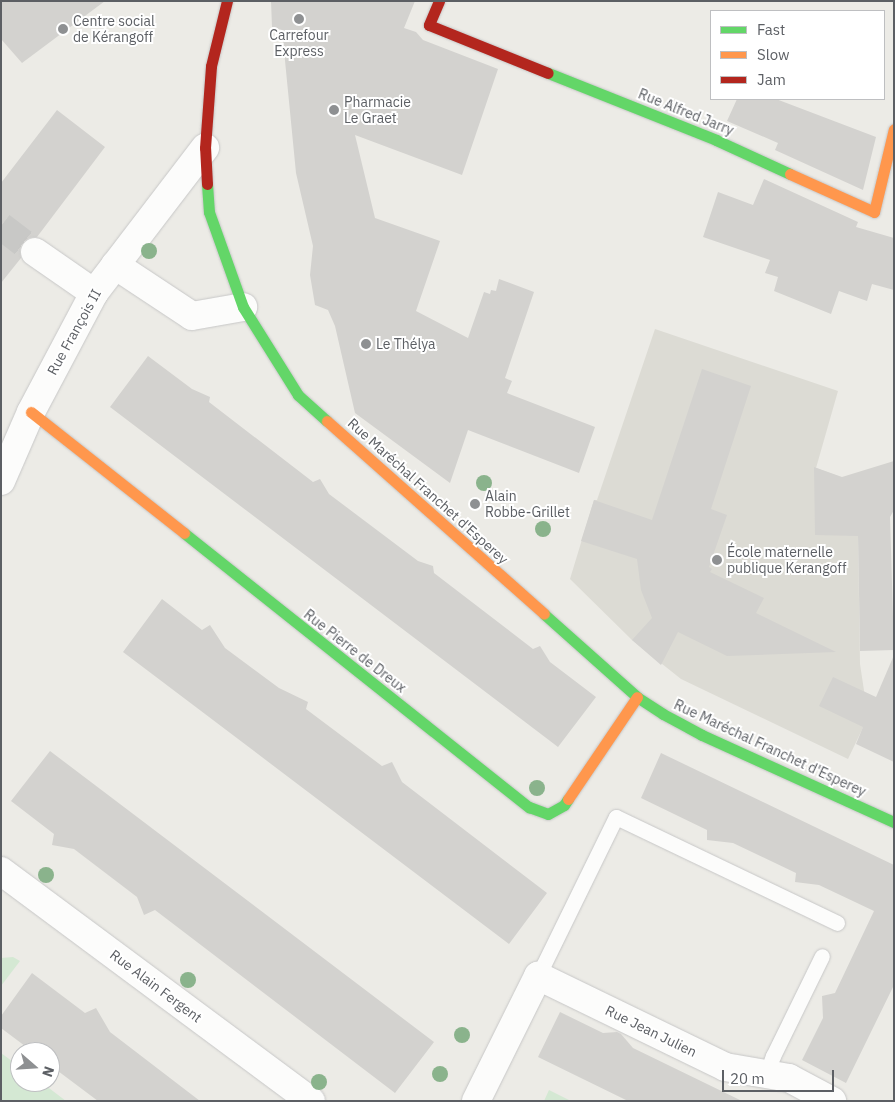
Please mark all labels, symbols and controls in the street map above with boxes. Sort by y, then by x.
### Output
legend [710,10,885,100]
place label: Centre social de Kérangoff [73,13,155,46]
marker: Carrefour Express [293,13,305,25]
text: Fast [757,20,785,39]
marker: Centre social de Kérangoff [57,23,69,35]
place label: Carrefour Express [269,27,329,59]
text: Slow [757,45,790,64]
text: Jam [757,70,786,89]
street label: Rue Alfred Jarry [636,85,736,139]
place label: Pharmacie Le Graet [344,94,411,126]
marker: Pharmacie Le Graet [328,104,340,116]
street label: Rue François II [43,286,105,378]
place label: Le Thélya [376,336,435,352]
marker: Le Thélya [360,338,372,350]
street label: Rue Maréchal Franchet d'Esperey [344,414,512,568]
place label: Alain Robbe-Grillet [485,488,570,520]
marker: Alain Robbe-Grillet [469,498,481,510]
place label: École maternelle publique Kerangoff [727,544,846,576]
marker: École maternelle publique Kerangoff [711,554,723,566]
street label: Rue Pierre de Dreux [301,606,409,696]
street label: Rue Maréchal Franchet d'Esperey [671,696,869,800]
street label: Rue Alain Fergent [107,946,205,1026]
street label: Rue Jean Julien [603,1002,699,1060]
north arrow [10,1042,60,1092]
scale bar [725,1060,838,1092]
text: N [38,1064,58,1079]
text: 20 m [730,1069,765,1088]

